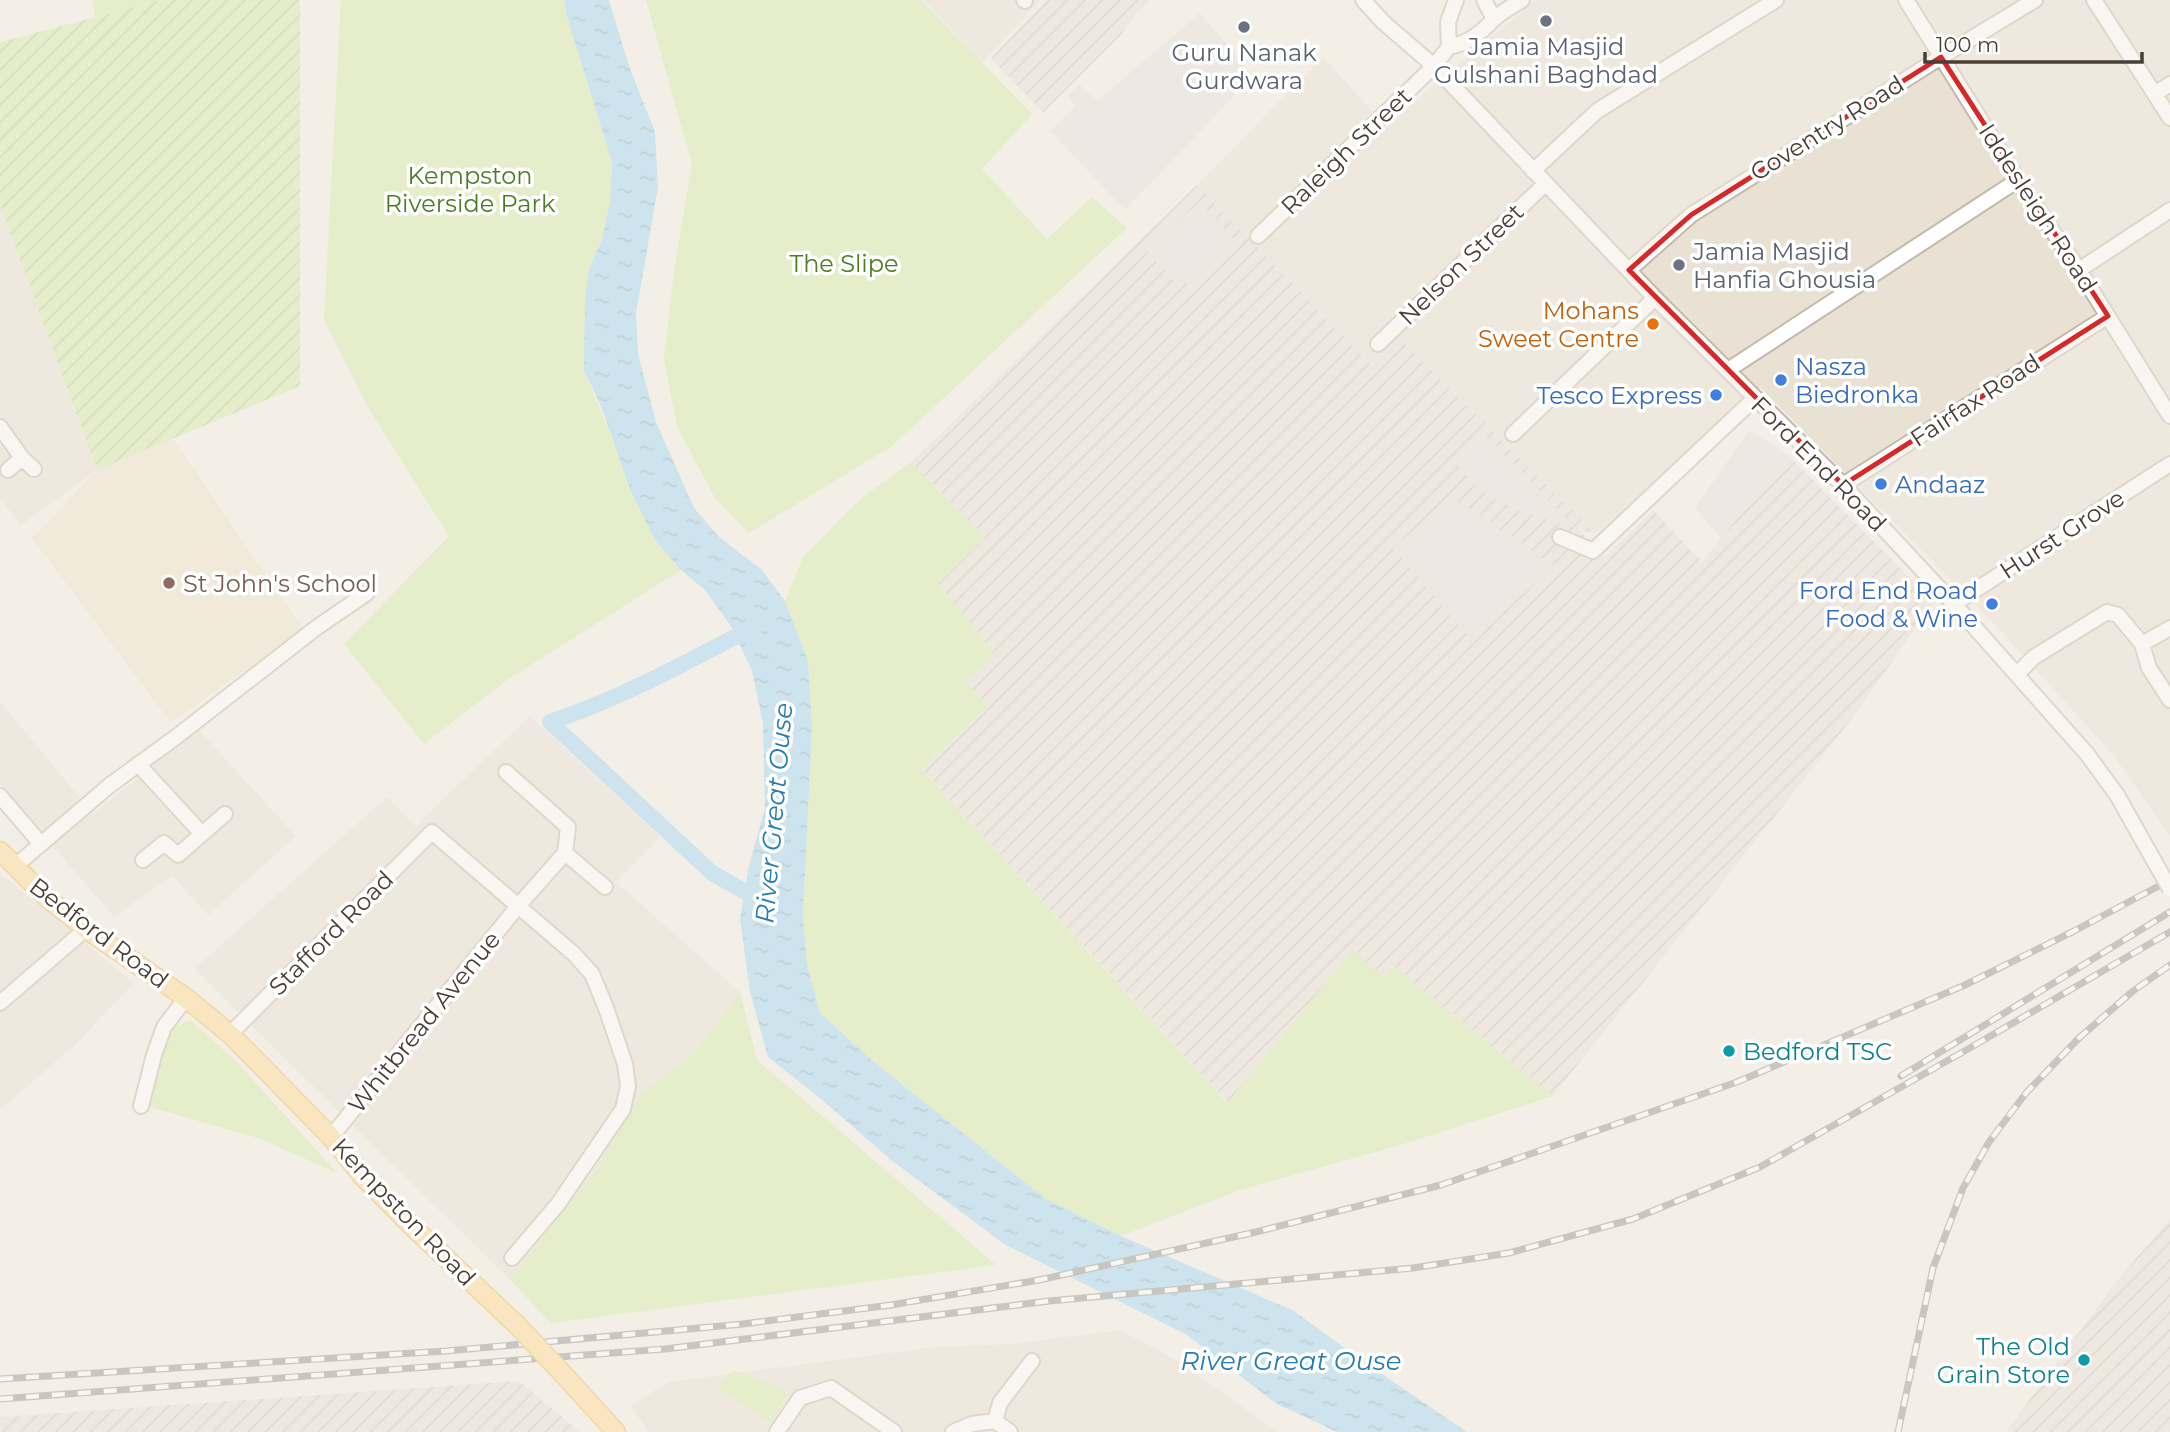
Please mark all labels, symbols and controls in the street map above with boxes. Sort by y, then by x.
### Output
marker: Jamia Masjid Gulshani Baghdad [1538,13,1554,29]
marker: Guru Nanak Gurdwara [1236,19,1252,35]
scale bar [1925,21,2142,65]
place label: Jamia Masjid Gulshani Baghdad [1434,32,1658,89]
text: 100 m [1936,32,1999,57]
place label: Guru Nanak Gurdwara [1171,38,1317,95]
street label: Coventry Road [1745,69,1909,187]
street label: Raleigh Street [1275,81,1418,221]
street label: Iddesleigh Road [1973,118,2103,298]
park label: Kempston Riverside Park [385,161,556,218]
street label: Nelson Street [1393,197,1530,331]
place label: Jamia Masjid Hanfia Ghousia [1692,237,1876,294]
park label: The Slipe [789,249,899,278]
marker: Jamia Masjid Hanfia Ghousia [1671,257,1687,273]
place label: Mohans Sweet Centre [1478,296,1639,353]
marker: Mohans Sweet Centre [1645,316,1661,332]
street label: Fairfax Road [1905,347,2045,453]
place label: Nasza Biedronka [1795,352,1919,409]
marker: Nasza Biedronka [1773,372,1789,388]
place label: Tesco Express [1537,381,1702,410]
marker: Tesco Express [1708,387,1724,403]
street label: Ford End Road [1745,390,1893,538]
place label: Andaaz [1895,470,1985,499]
marker: Andaaz [1873,476,1889,492]
street label: Hurst Grove [1994,483,2130,585]
place label: St John's School [183,569,377,598]
marker: St John's School [161,575,177,591]
place label: Ford End Road Food & Wine [1799,576,1978,633]
marker: Ford End Road Food & Wine [1984,596,2000,612]
water label: River Great Ouse [748,702,800,924]
street label: Stafford Road [263,865,399,1001]
street label: Bedford Road [24,871,174,995]
street label: Whitbread Avenue [342,925,506,1119]
place label: Bedford TSC [1743,1037,1892,1066]
marker: Bedford TSC [1721,1043,1737,1059]
street label: Kempston Road [326,1132,482,1292]
place label: The Old Grain Store [1937,1332,2070,1389]
water label: River Great Ouse [1180,1345,1402,1377]
marker: The Old Grain Store [2076,1352,2092,1368]

